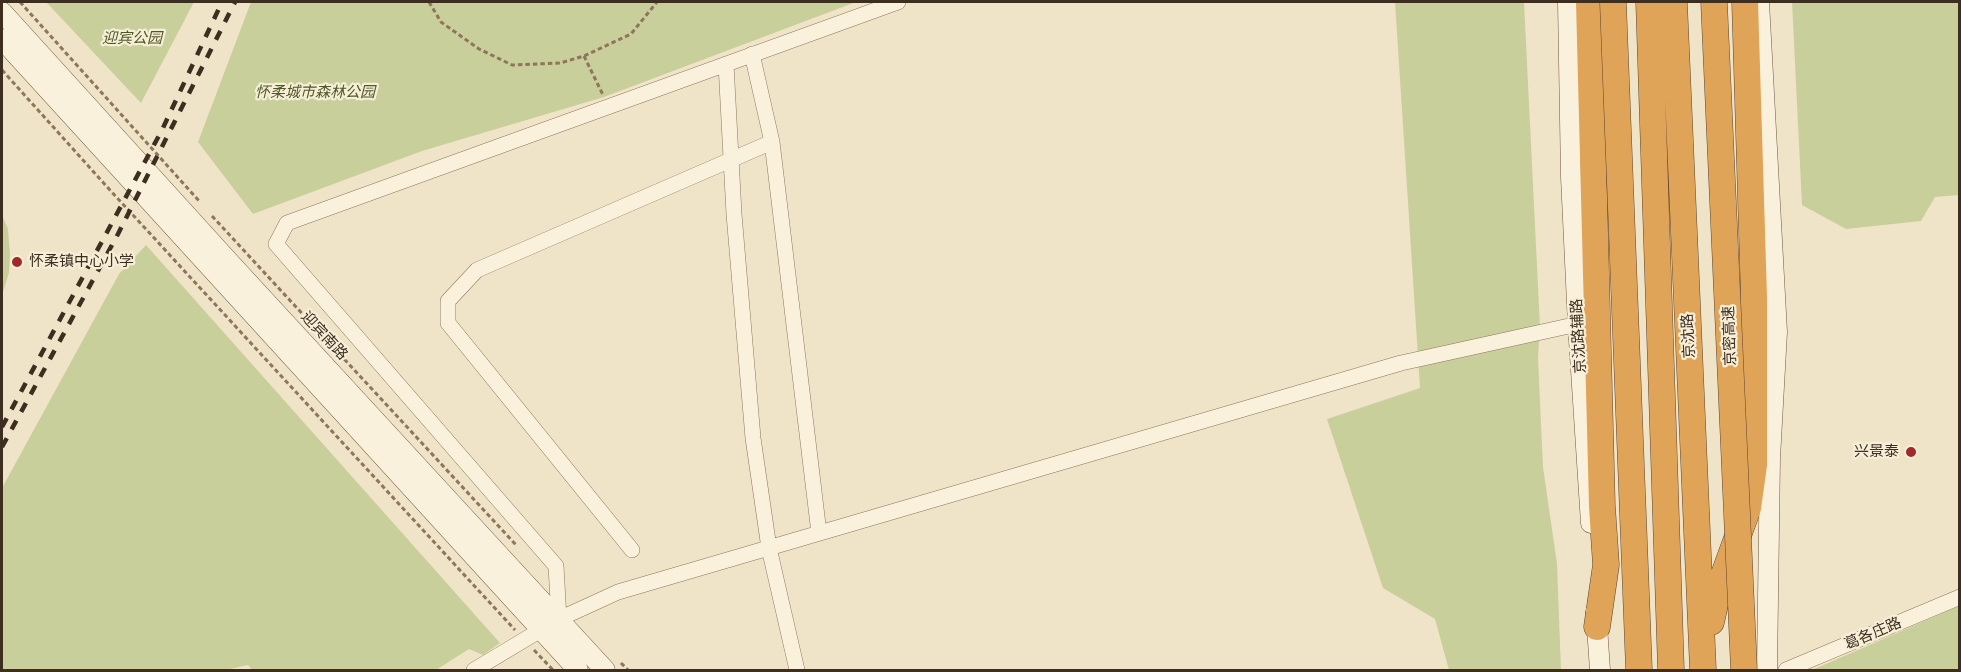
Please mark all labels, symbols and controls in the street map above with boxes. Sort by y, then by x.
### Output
park label: 迎宾公园 [102,30,162,48]
park label: 怀柔城市森林公园 [255,84,375,102]
place label: 怀柔镇中心小学 [29,253,134,271]
marker: 怀柔镇中心小学 [10,255,24,269]
street label: 京沈路辅路 [1568,298,1590,374]
street label: 京密高速 [1720,306,1740,366]
street label: 迎宾南路 [297,308,351,364]
street label: 京沈路 [1679,313,1699,359]
place label: 兴景泰 [1854,443,1899,461]
marker: 兴景泰 [1904,445,1918,459]
street label: 葛各庄路 [1842,614,1904,654]

